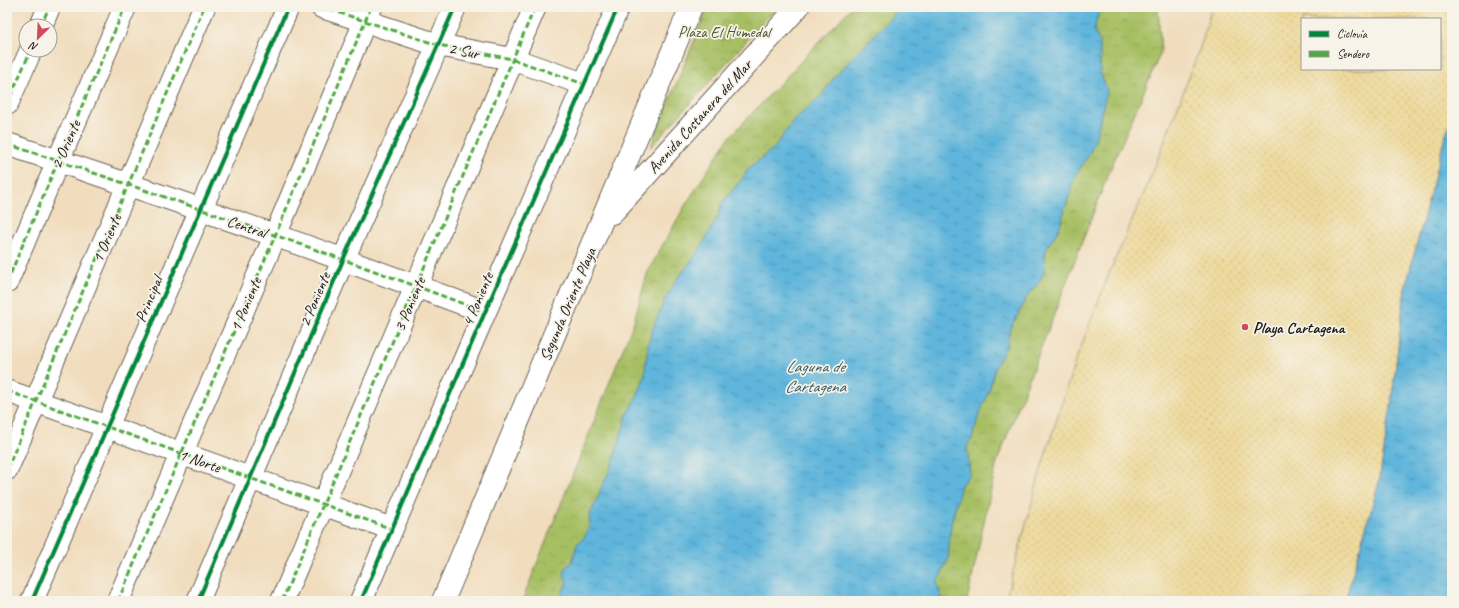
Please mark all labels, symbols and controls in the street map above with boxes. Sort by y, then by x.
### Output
north arrow [18,18,58,58]
legend [1301,18,1441,70]
park label: Plaza El Humedal [678,22,773,42]
text: Ciclovía [1337,26,1368,42]
text: N [26,38,40,55]
street label: 2 Sur [447,38,483,64]
text: Sendero [1337,46,1370,62]
street label: Avenida Costanera del Mar [643,54,758,178]
street label: 2 Oriente [46,116,86,172]
street label: 1 Oriente [88,209,127,266]
street label: Central [224,211,272,244]
street label: Segunda Oriente Playa [535,243,601,364]
street label: 2 Poniente [295,268,336,329]
street label: 4 Poniente [458,268,499,329]
street label: Principal [130,270,169,325]
street label: 1 Poniente [226,273,267,334]
street label: 3 Poniente [390,273,431,334]
place label: Playa Cartagena [1253,318,1346,338]
marker: Playa Cartagena [1240,322,1250,332]
water label: Laguna de Cartagena [785,356,847,397]
street label: 1 Norte [176,445,225,478]

